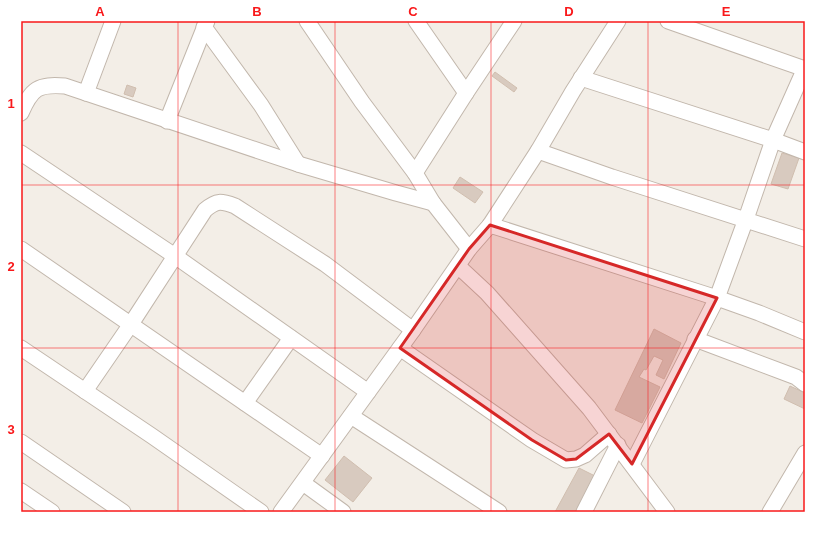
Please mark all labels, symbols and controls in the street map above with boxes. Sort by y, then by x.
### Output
text: A [95,4,105,19]
text: B [252,4,262,19]
text: C [408,4,418,19]
text: D [564,4,574,19]
text: E [722,4,731,19]
text: 1 [7,96,15,111]
text: 2 [7,259,15,274]
text: 3 [7,422,15,437]

